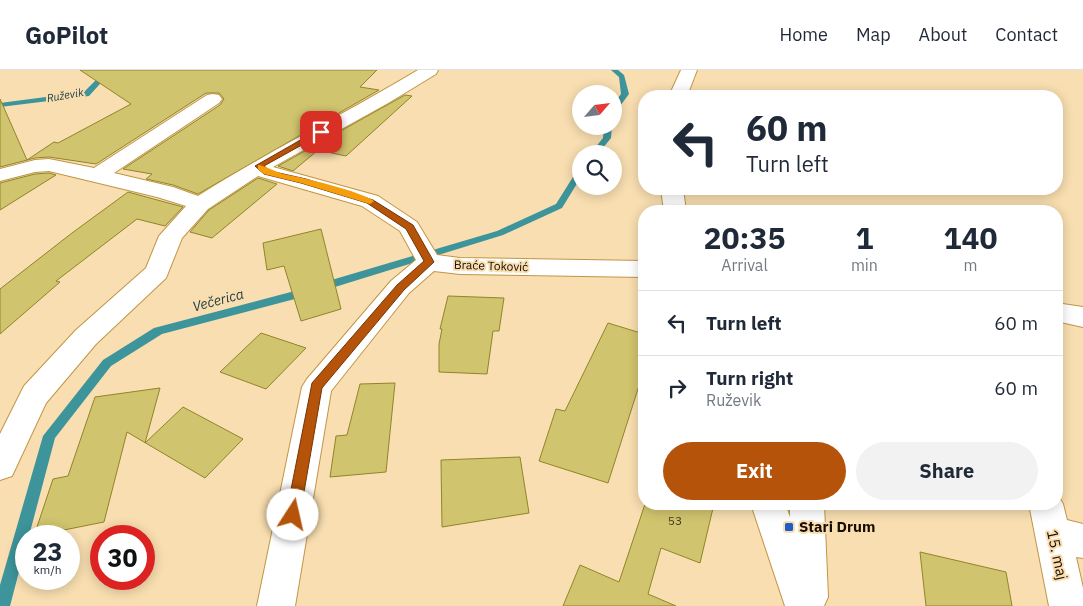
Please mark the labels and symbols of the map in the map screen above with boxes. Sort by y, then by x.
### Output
water label: Ruževik [45,85,85,105]
north arrow [572,85,622,135]
pin [300,111,342,153]
street label: Braće Toković [454,257,528,274]
water label: Večerica [190,284,246,316]
position arrow [266,488,318,540]
house number: 53 [668,513,682,528]
place label: Stari Drum [799,517,875,536]
marker: Stari Drum [783,521,795,533]
speed limit sign: 30 [90,525,155,590]
street label: 15. maj [1043,528,1072,582]

